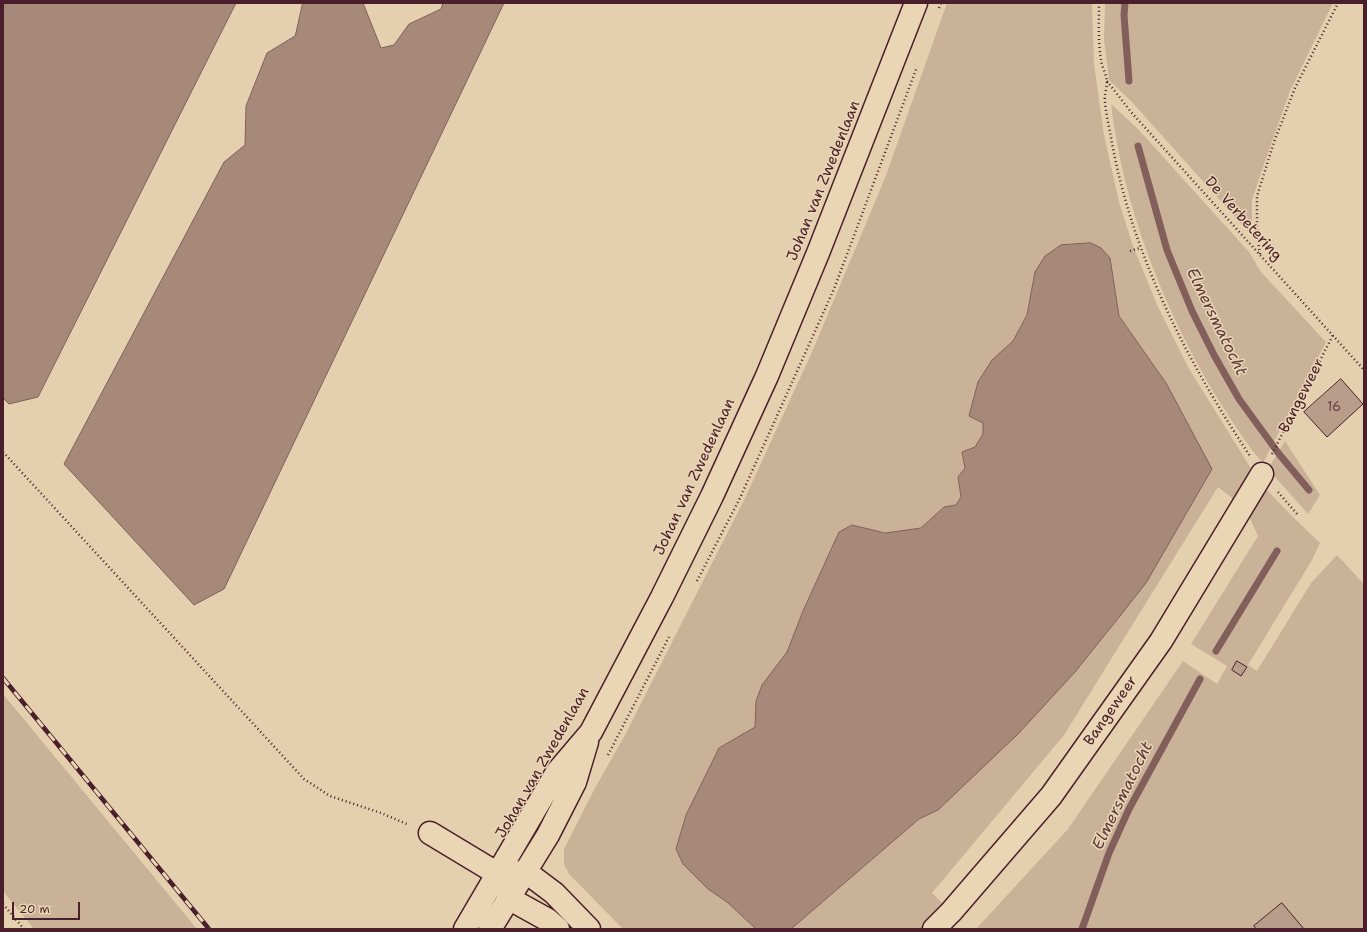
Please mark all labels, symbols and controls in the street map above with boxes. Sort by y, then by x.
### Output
street label: Johan van Zwedenlaan [784,98,864,264]
street label: De Verbetering [1200,173,1286,265]
water label: Elmersmatocht [1182,265,1250,379]
street label: Bangeweer [1276,356,1328,436]
street label: Johan van Zwedenlaan [651,396,739,558]
house number: 16 [1327,400,1341,416]
street label: Bangeweer [1080,673,1142,749]
street label: Johan van Zwedenlaan [492,684,594,842]
water label: Elmersmatocht [1089,739,1157,853]
scale bar [14,894,82,920]
text: 20 m [19,901,50,917]

